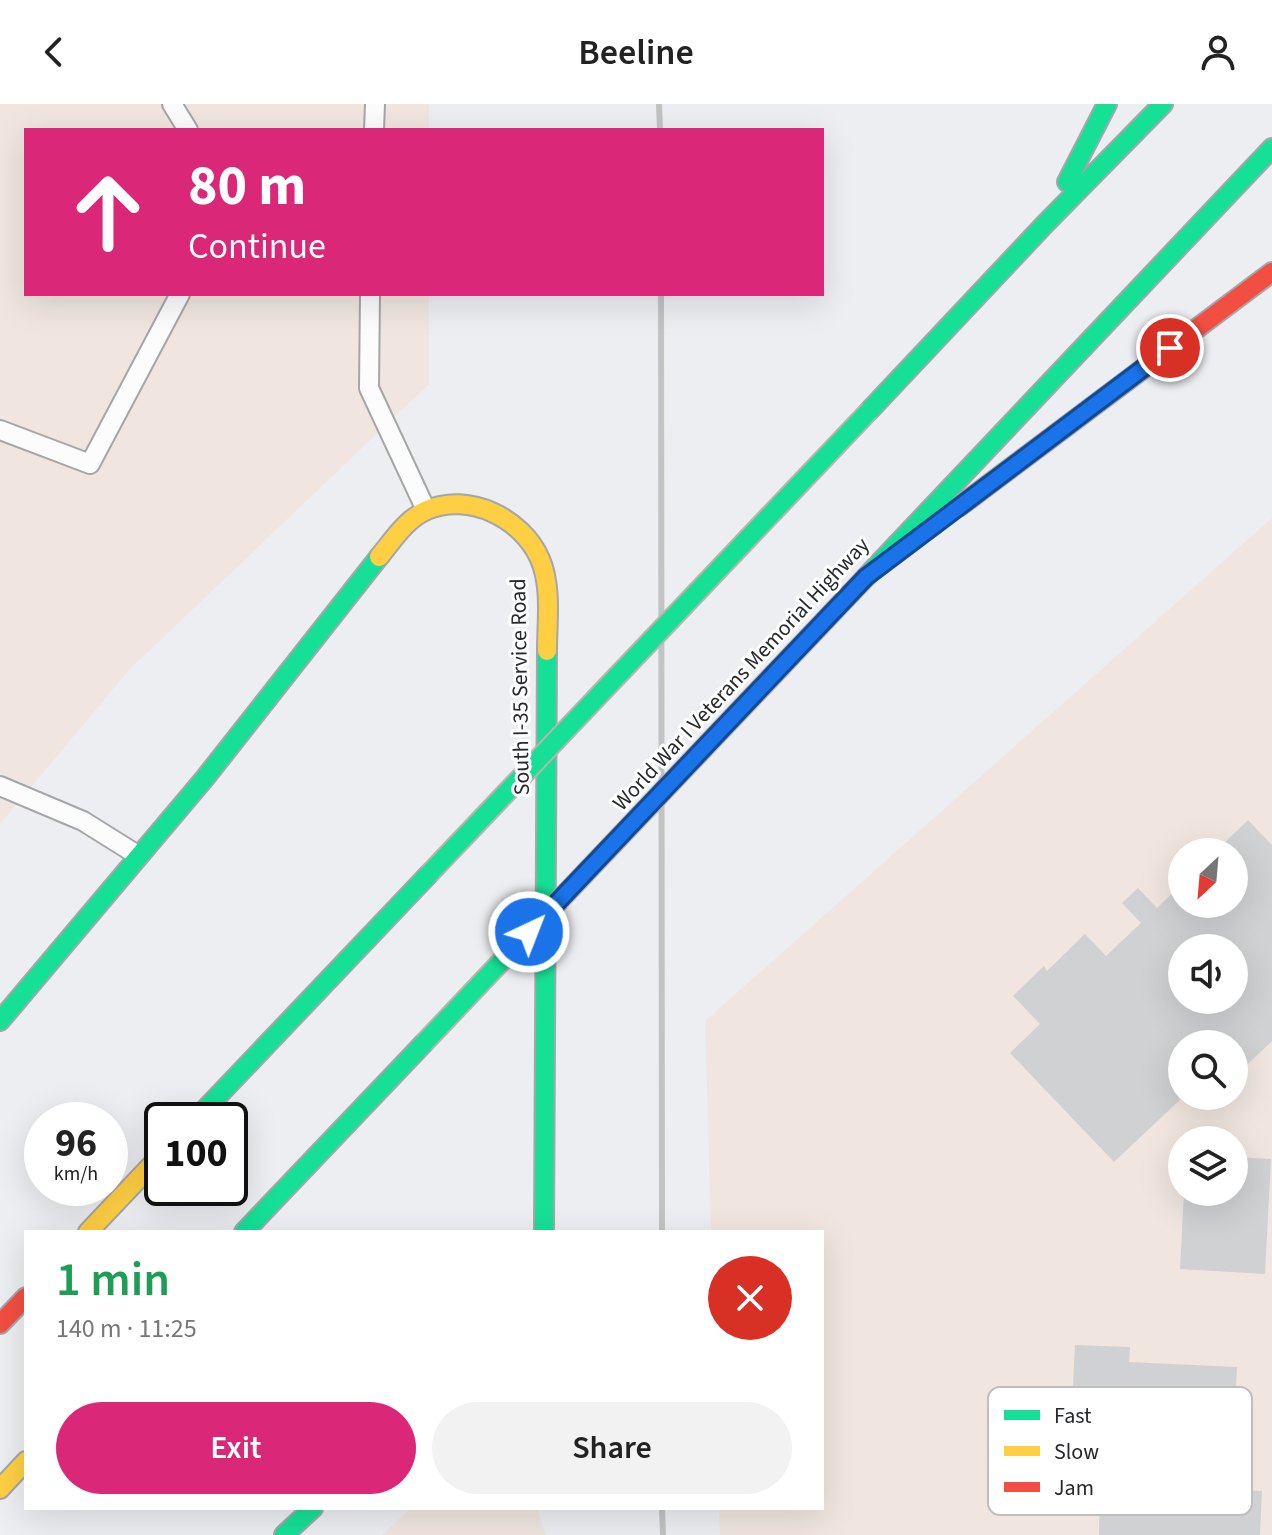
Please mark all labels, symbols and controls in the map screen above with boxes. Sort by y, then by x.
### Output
text: Beeline [578,27,694,78]
icon: back [32,30,76,74]
icon: person [1196,30,1240,74]
text: 80 m [188,147,306,226]
icon: ahead [56,160,160,264]
text: Continue [188,221,326,272]
pin [1136,314,1204,382]
icon: arrive [1148,326,1192,370]
street label: World War I Veterans Memorial Highway [605,529,877,818]
street label: South I-35 Service Road [502,578,538,796]
north arrow [1168,838,1248,918]
map controls [1168,838,1248,1206]
position arrow [487,890,571,974]
button: sound [1168,934,1248,1014]
button: search [1168,1030,1248,1110]
speed limit sign: 100 [144,1102,248,1206]
text: 96 [55,1115,97,1172]
button: layers [1168,1126,1248,1206]
text: km/h [54,1160,98,1188]
text: 1 min [56,1246,170,1314]
button: close [708,1256,792,1340]
text: 140 m · 11:25 [56,1310,197,1347]
legend [988,1387,1252,1515]
text: Fast [1054,1400,1092,1432]
button: Exit [56,1402,416,1494]
button: Share [432,1402,792,1494]
text: Slow [1054,1436,1099,1468]
text: Jam [1054,1472,1094,1504]

